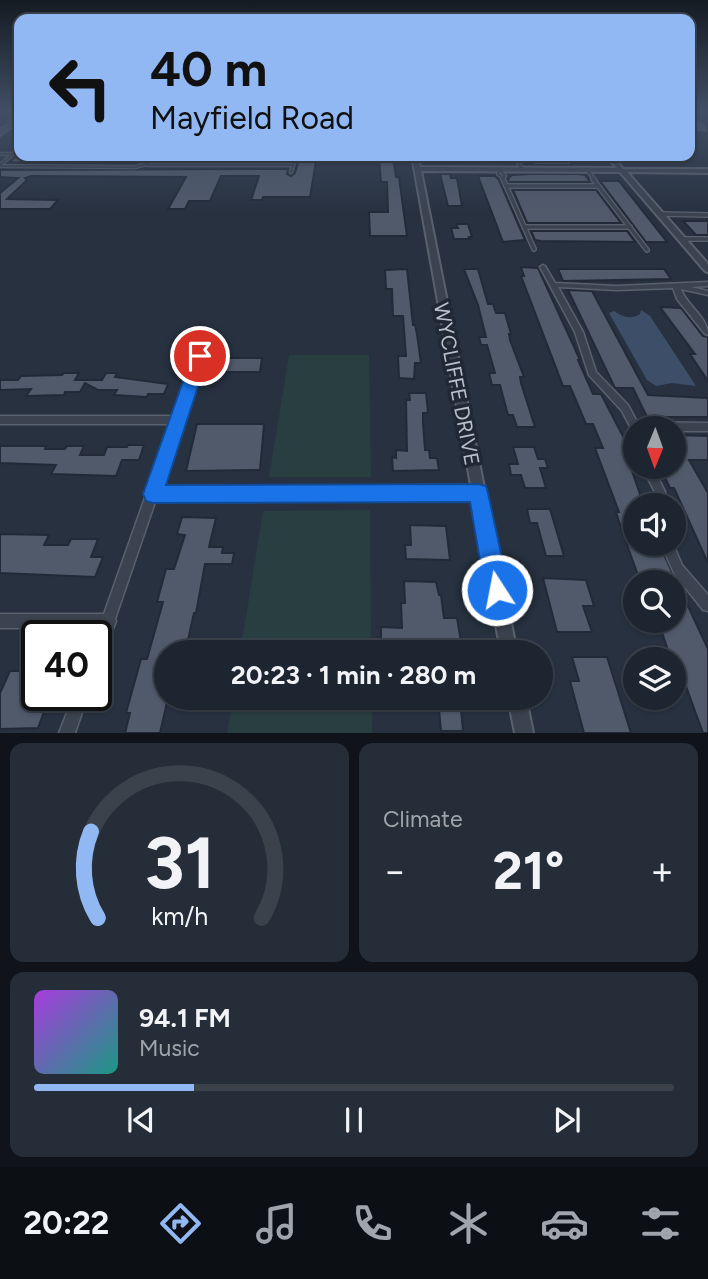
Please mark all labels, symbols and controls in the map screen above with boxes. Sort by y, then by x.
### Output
text: 40 m [150,39,267,98]
icon: left [35,42,126,133]
text: Mayfield Road [150,99,354,137]
street label: WYCLIFFE DRIVE [429,300,485,468]
pin [170,326,230,386]
icon: arrive [181,337,219,375]
north arrow [623,416,686,480]
map controls [623,416,686,710]
button: sound [623,493,686,556]
position arrow [460,553,534,627]
button: search [623,570,686,633]
speed limit sign: 40 [21,620,112,711]
button: layers [623,647,686,710]
text: 20:23 · 1 min · 280 m [231,659,476,691]
text: Climate [383,805,462,833]
text: 31 [144,820,215,907]
text: 21° [493,840,564,902]
text: − [383,848,407,894]
text: + [650,848,674,894]
text: km/h [151,901,208,931]
text: 94.1 FM [139,1002,231,1034]
text: Music [139,1034,200,1062]
icon: previous [122,1101,160,1139]
icon: pause [335,1101,373,1139]
icon: next [548,1101,586,1139]
icon: directions [156,1199,205,1248]
icon: music [252,1199,301,1248]
icon: phone [348,1199,397,1248]
icon: climate [444,1199,493,1248]
icon: car [540,1199,589,1248]
icon: filters [636,1199,685,1248]
text: 20:22 [23,1204,109,1242]

